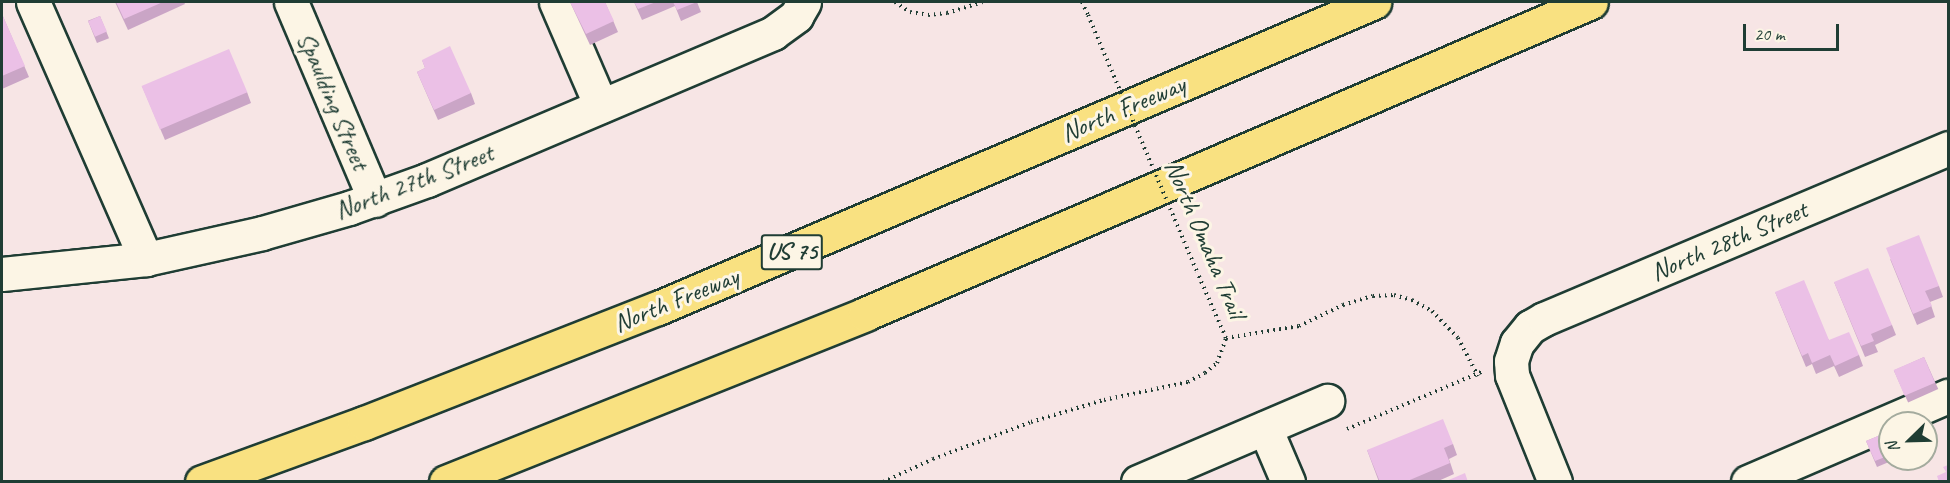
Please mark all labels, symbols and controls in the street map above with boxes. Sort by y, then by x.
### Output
scale bar [1746,12,1842,50]
text: 20 m [1754,23,1785,45]
street label: Spaulding Street [290,27,376,175]
street label: North Freeway [1056,69,1190,149]
street label: North 27th Street [330,137,498,227]
street label: North Omaha Trail [1158,155,1252,323]
street label: North 28th Street [1646,194,1812,288]
road number: US 75 [760,231,824,273]
street label: North Freeway [609,261,743,339]
north arrow [1878,411,1938,471]
text: N [1882,439,1904,456]

